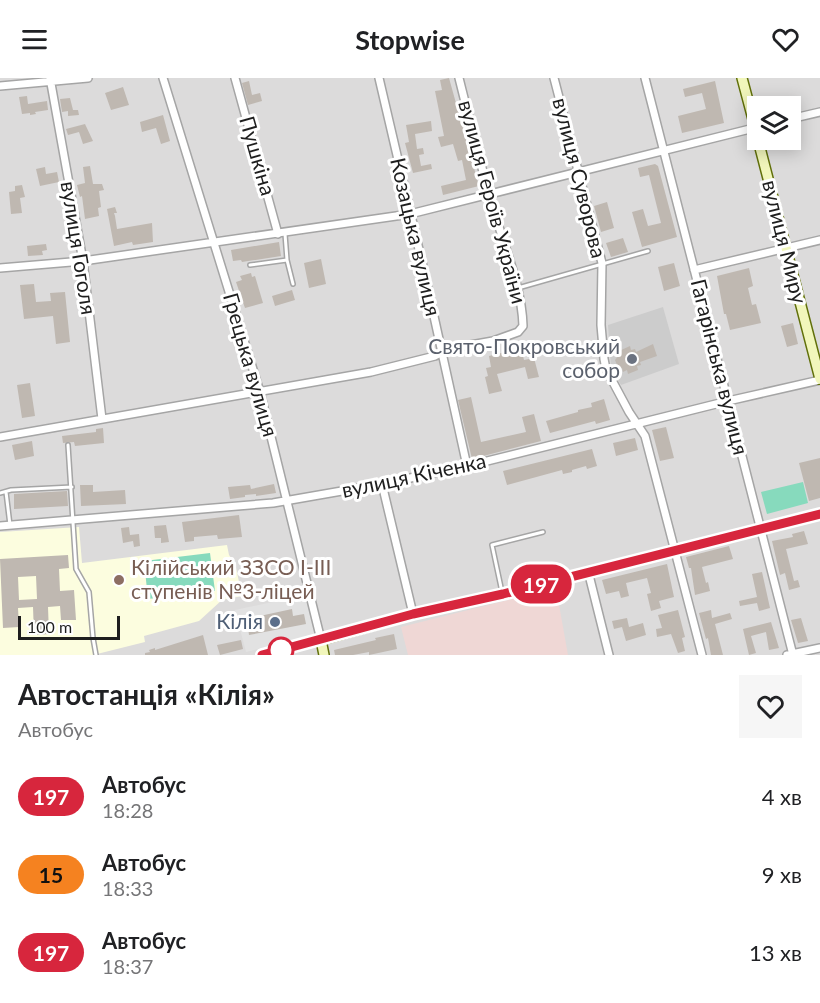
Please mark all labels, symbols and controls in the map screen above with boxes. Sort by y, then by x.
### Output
icon: menu [18,23,51,56]
text: Stopwise [355,23,465,56]
icon: heart [769,23,802,56]
street label: вулиця Суворова [548,95,612,260]
map controls [747,96,801,150]
button: layers [747,96,801,150]
street label: вулиця Героїв України [454,97,533,306]
street label: Пушкіна [235,113,282,198]
street label: Козацька вулиця [386,155,447,318]
street label: вулиця Миру [758,177,813,306]
street label: вулиця Гоголя [57,179,102,316]
street label: Гагарінська вулиця [687,276,754,457]
street label: Грецька вулиця [219,290,284,439]
place label: Свято-Покровський собор [428,333,620,382]
marker: Свято-Покровський собор [625,352,639,366]
street label: вулиця Кіченка [339,447,488,502]
place label: Кілійський ЗЗСО І-ІІІ ступенів №3-ліцей [131,554,331,603]
line badge: 197 [506,564,576,604]
text: 197 [523,572,559,597]
marker: Кілійський ЗЗСО І-ІІІ ступенів №3-ліцей [112,573,126,587]
place label: Кілія [216,608,263,633]
scale bar [18,613,120,640]
marker: Кілія [268,615,282,629]
text: 100 m [27,617,72,636]
unlabelled marker [268,637,294,663]
button: heart [739,675,802,738]
text: Автостанція «Кілія» [18,677,275,711]
text: Автобус [18,717,93,741]
text: Автобус [102,771,186,798]
text: 4 хв [762,783,802,810]
text: 197 [33,784,69,809]
text: 18:28 [102,798,153,822]
text: Автобус [102,849,186,876]
text: 9 хв [762,861,802,888]
text: 15 [39,862,63,887]
text: 18:33 [102,876,153,900]
text: Автобус [102,927,186,954]
text: 13 хв [749,939,802,966]
text: 197 [33,940,69,965]
text: 18:37 [102,954,153,978]

